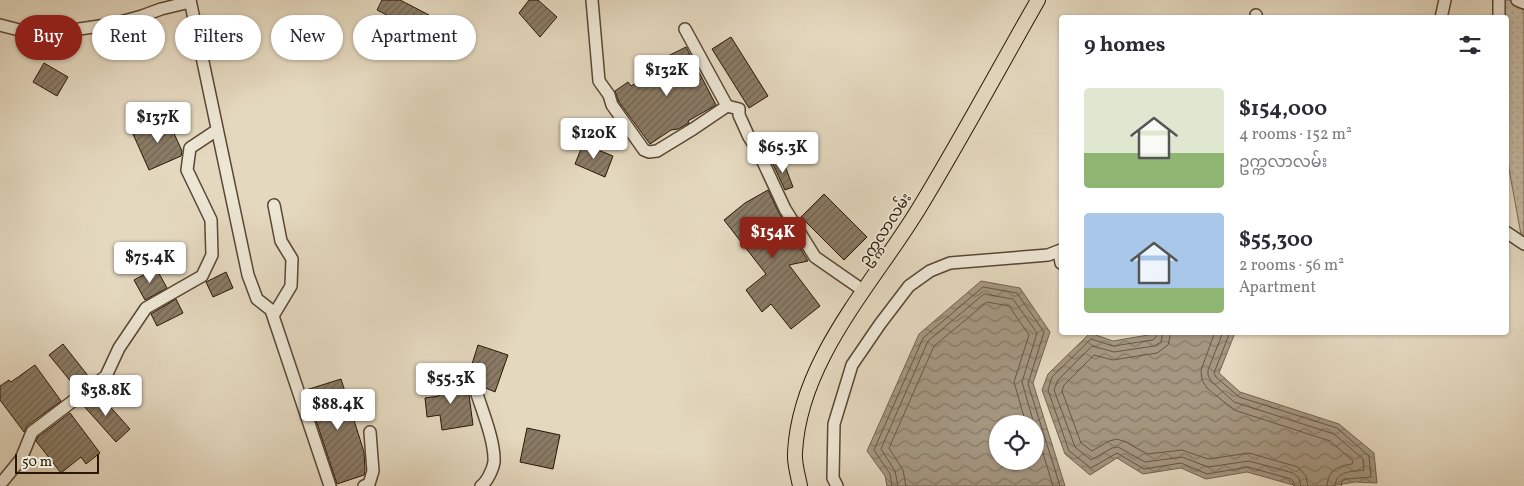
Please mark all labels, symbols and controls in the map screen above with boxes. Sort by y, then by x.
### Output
chip: Buy [15,15,82,60]
chip: Rent [92,15,165,60]
chip: Filters [175,15,261,60]
chip: New [271,15,343,60]
chip: Apartment [353,15,476,60]
text: 9 homes [1084,31,1165,60]
icon: filters [1456,31,1484,59]
pin: $132K [632,54,702,97]
text: $132K [645,60,689,82]
text: $154,000 [1239,95,1327,124]
pin: $137K [123,102,193,144]
text: $137K [137,107,179,129]
icon: home [1124,108,1184,168]
pin: $120K [559,118,629,160]
text: $120K [571,123,617,145]
text: 4 rooms · 152 m² [1239,124,1352,146]
pin: $65.3K [742,132,824,174]
text: $65.3K [758,137,808,159]
text: ဥက္ကလာလမ်း [1239,152,1327,174]
street label: ဥက္ကလာလမ်း [854,189,918,270]
pin: $154K [738,216,808,259]
text: $154K [751,222,795,244]
text: $55,300 [1239,226,1313,255]
icon: home [1124,233,1184,293]
pin: $75.4K [109,242,191,284]
text: $75.4K [125,247,175,269]
text: 2 rooms · 56 m² [1239,255,1344,277]
text: Apartment [1239,277,1316,299]
pin: $55.3K [410,362,492,405]
text: $55.3K [427,368,475,390]
pin: $38.8K [65,374,147,417]
text: $38.8K [81,380,131,402]
pin: $88.4K [297,388,379,431]
text: $88.4K [312,394,364,416]
map controls [989,415,1044,470]
button: locate [989,415,1044,470]
scale bar [15,451,99,474]
text: 50 m [22,453,52,472]

